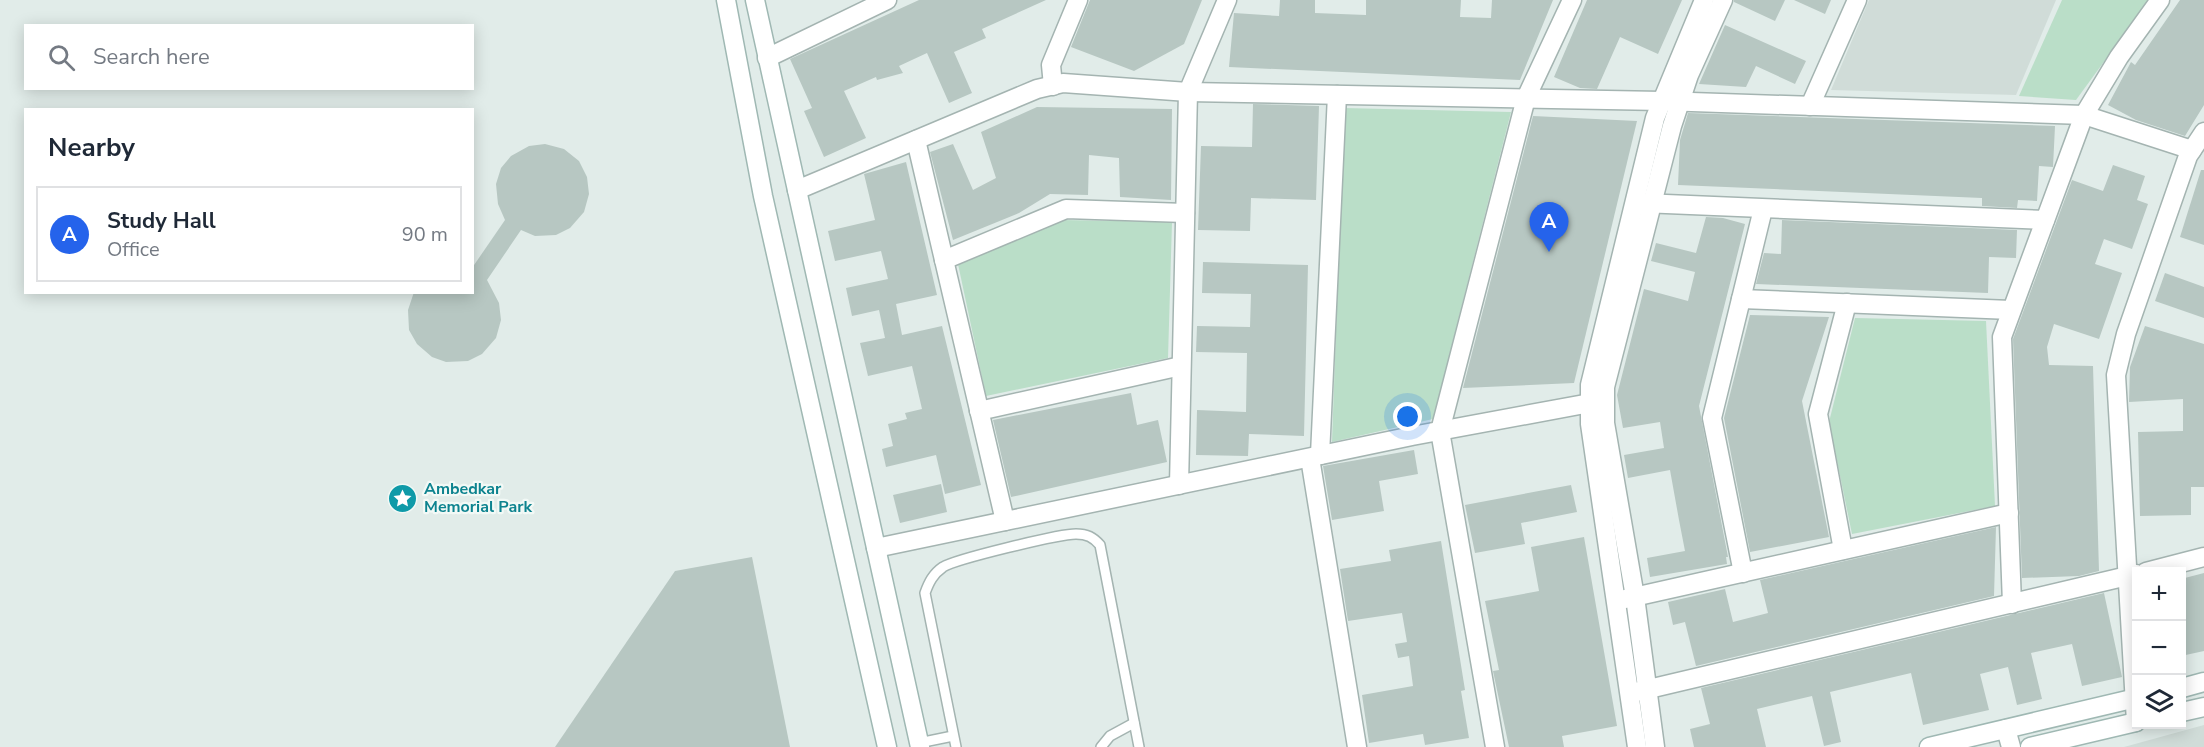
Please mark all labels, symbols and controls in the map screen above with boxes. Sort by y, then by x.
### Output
search box [24,24,474,90]
icon: search [45,41,78,74]
text: Search here [93,42,210,72]
text: Nearby [48,130,135,165]
pin: A [1530,202,1568,252]
text: Study Hall [107,206,216,236]
text: A [62,221,77,248]
text: 90 m [402,221,448,248]
text: Office [107,236,160,263]
your location [1393,402,1422,431]
place label: Ambedkar Memorial Park [424,478,532,518]
place icon: Ambedkar Memorial Park [387,482,419,514]
map controls [2132,567,2186,729]
button: + [2132,567,2186,621]
button: − [2132,621,2186,675]
button: layers [2132,675,2186,729]

